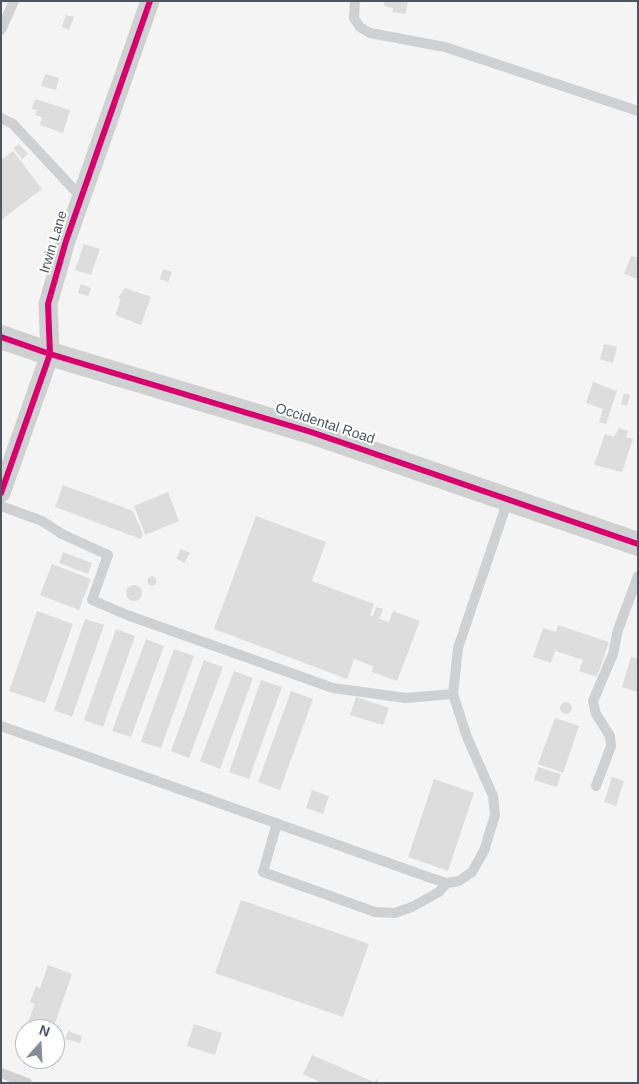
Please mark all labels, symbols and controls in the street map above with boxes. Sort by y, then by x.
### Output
street label: Irwin Lane [37,209,71,275]
street label: Occidental Road [273,400,377,448]
north arrow [15,1019,65,1069]
text: N [37,1022,52,1040]

